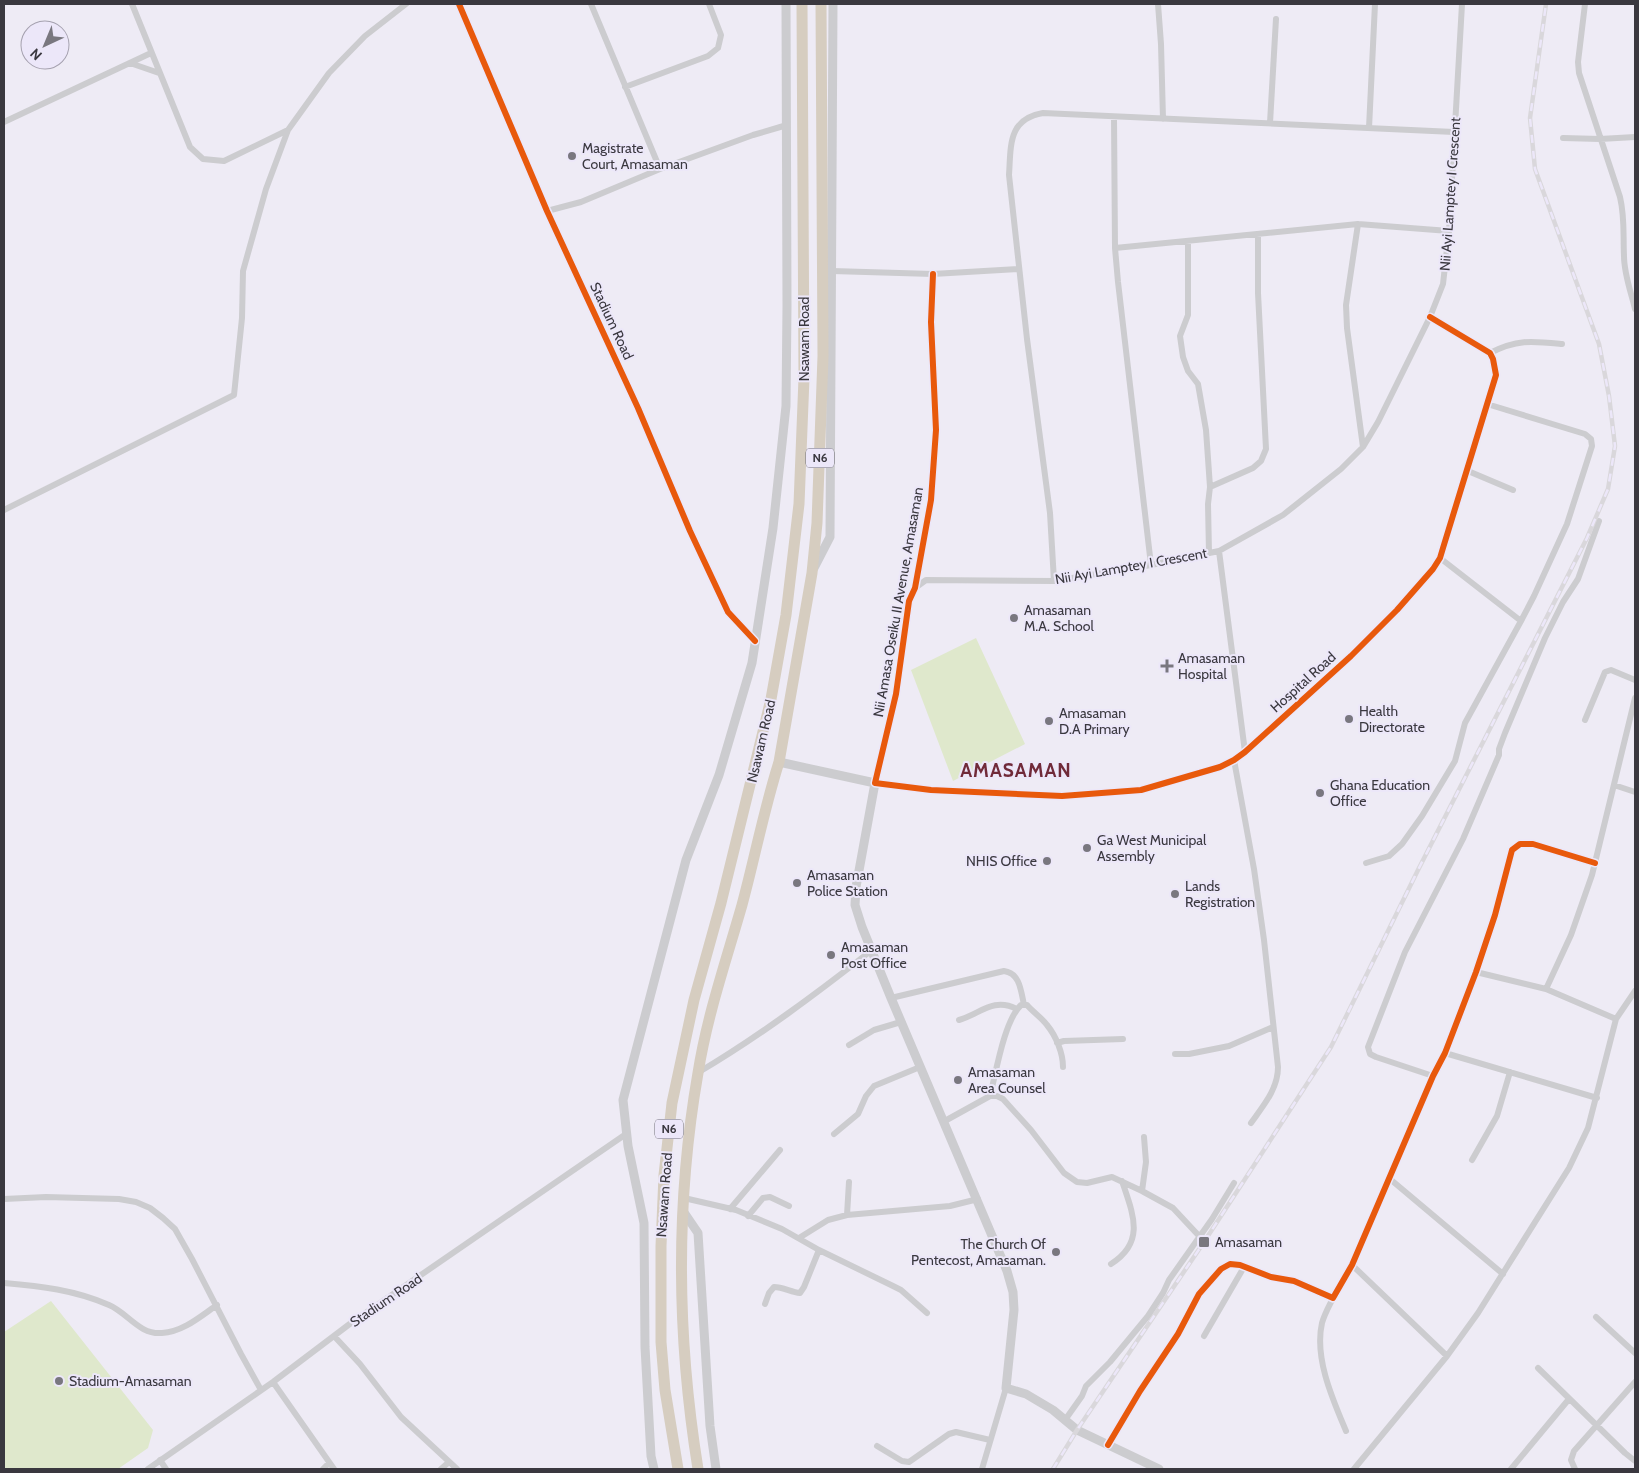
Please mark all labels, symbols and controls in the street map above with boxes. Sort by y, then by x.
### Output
north arrow [20,20,70,70]
text: N [26,44,46,64]
street label: Nii Ayi Lamptey I Crescent [1436,116,1464,271]
place label: Magistrate Court, Amasaman [582,139,688,173]
marker: Magistrate Court, Amasaman [566,150,578,162]
street label: Stadium Road [586,279,638,363]
street label: Nsawam Road [795,297,813,381]
road number: N6 [806,448,834,468]
street label: Nii Amasa Oseiku II Avenue, Amasaman [869,485,927,718]
street label: Nii Ayi Lamptey I Crescent [1054,544,1209,588]
place label: Amasaman M.A. School [1024,601,1094,635]
marker: Amasaman M.A. School [1008,612,1020,624]
street label: Hospital Road [1266,648,1340,716]
place label: Amasaman Hospital [1178,649,1245,683]
marker: Amasaman Hospital [1160,659,1174,673]
street label: Nsawam Road [743,698,779,784]
place label: Health Directorate [1359,702,1425,736]
place label: Amasaman D.A Primary [1059,704,1129,738]
marker: Health Directorate [1343,713,1355,725]
marker: Amasaman D.A Primary [1043,715,1055,727]
district label: AMASAMAN [960,759,1072,782]
place label: Ghana Education Office [1330,776,1430,810]
marker: Ghana Education Office [1314,787,1326,799]
place label: Ga West Municipal Assembly [1097,831,1207,865]
marker: Ga West Municipal Assembly [1081,842,1093,854]
place label: NHIS Office [966,852,1037,870]
marker: NHIS Office [1041,855,1053,867]
place label: Amasaman Police Station [807,866,888,900]
marker: Amasaman Police Station [791,877,803,889]
place label: Lands Registration [1185,877,1255,911]
marker: Lands Registration [1169,888,1181,900]
place label: Amasaman Post Office [841,938,908,972]
marker: Amasaman Post Office [825,949,837,961]
place label: Amasaman Area Counsel [968,1063,1046,1097]
marker: Amasaman Area Counsel [952,1074,964,1086]
road number: N6 [655,1120,683,1138]
street label: Nsawam Road [652,1152,676,1238]
place label: Amasaman [1215,1233,1282,1251]
place label: The Church Of Pentecost, Amasaman. [911,1235,1046,1269]
marker: Amasaman [1197,1235,1211,1249]
marker: The Church Of Pentecost, Amasaman. [1050,1246,1062,1258]
street label: Stadium Road [346,1269,426,1331]
place label: Stadium-Amasaman [69,1372,192,1390]
marker: Stadium-Amasaman [53,1375,65,1387]

